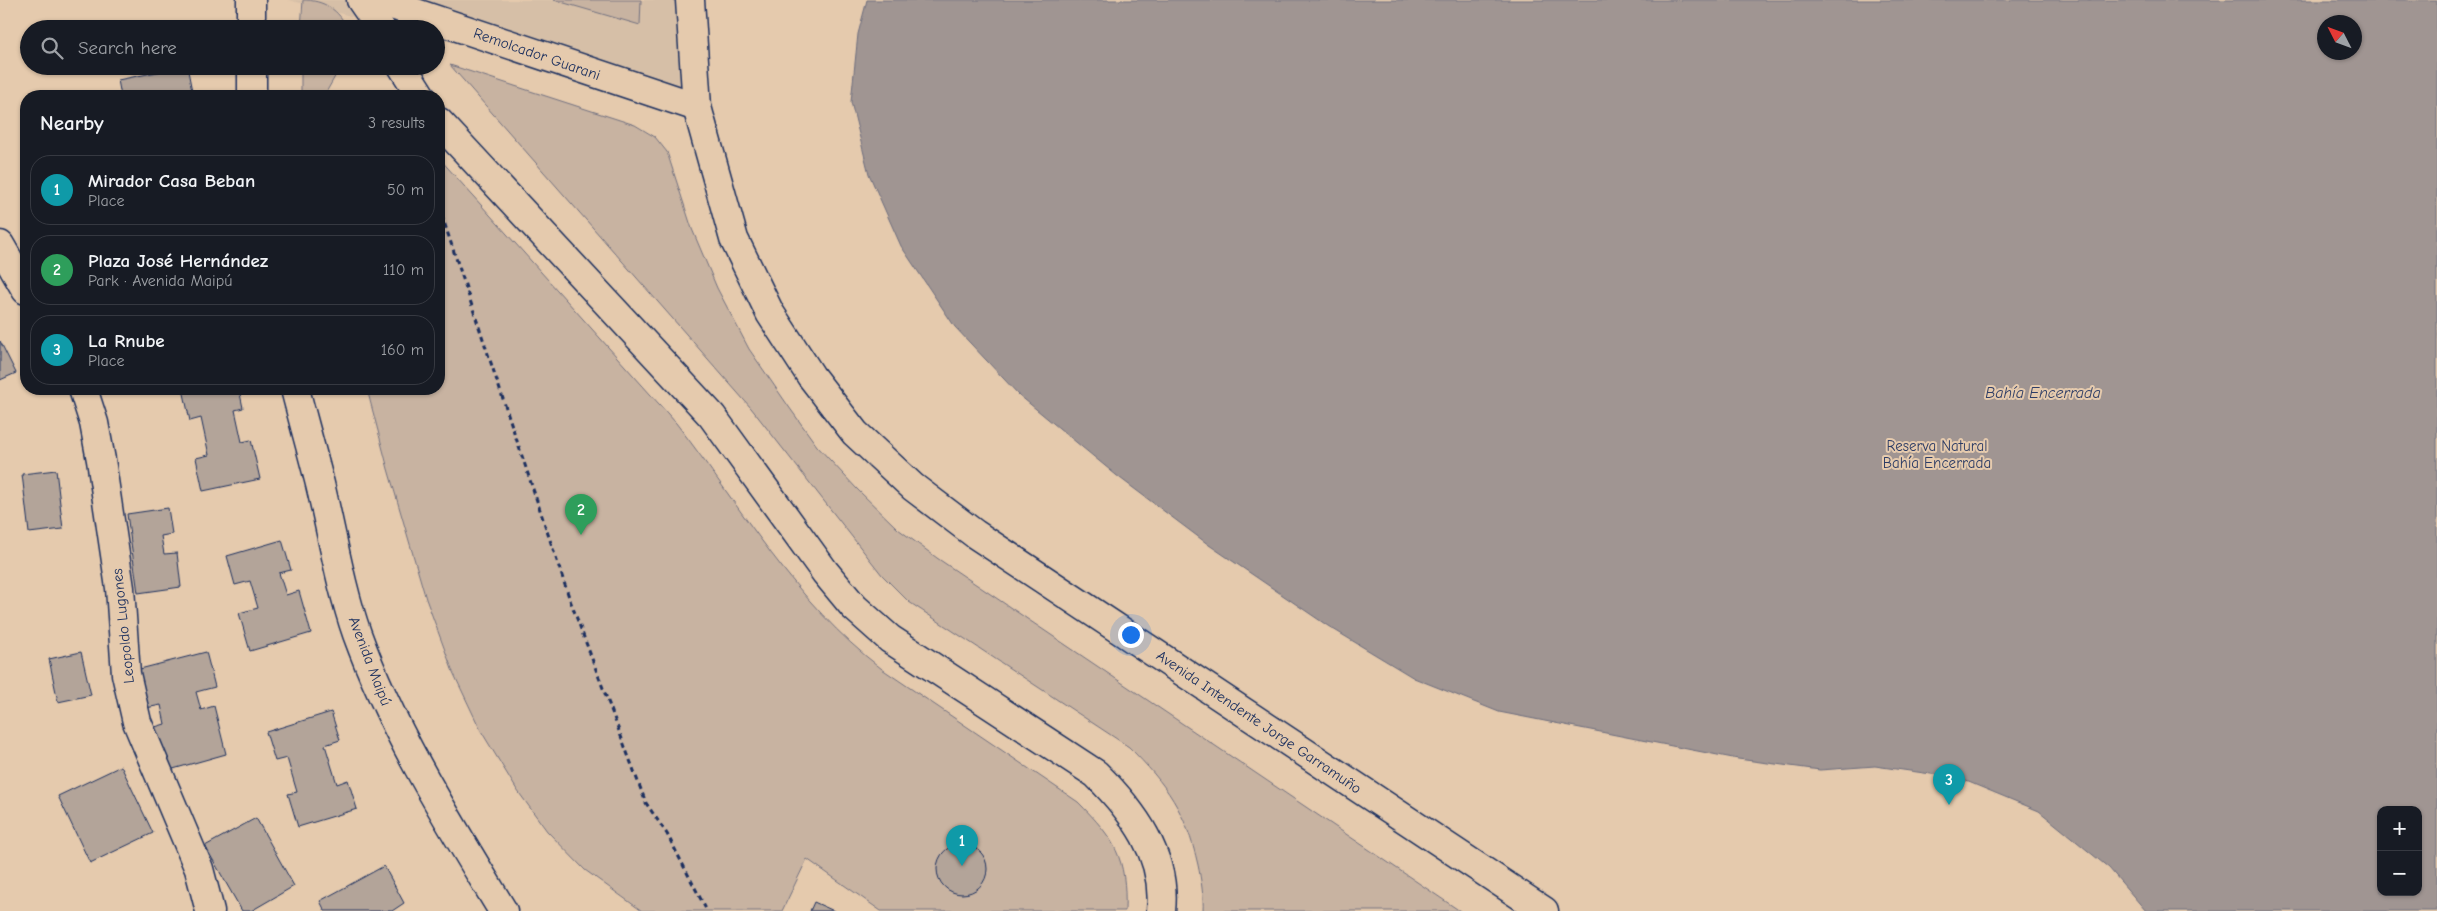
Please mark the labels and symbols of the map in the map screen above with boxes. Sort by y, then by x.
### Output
north arrow [2317,15,2362,60]
street label: Remolcador Guarani [471,24,603,84]
water label: Bahía Encerrada [1985,384,2101,402]
park label: Reserva Natural Bahía Encerrada [1883,437,1991,472]
pin: 2 [565,494,597,535]
street label: Leopoldo Lugones [108,568,138,684]
street label: Avenida Maipú [345,614,395,708]
your location [1118,622,1144,648]
street label: Avenida Intendente Jorge Garramuño [1153,646,1365,798]
pin: 3 [1933,764,1965,805]
pin: 1 [946,825,978,866]

